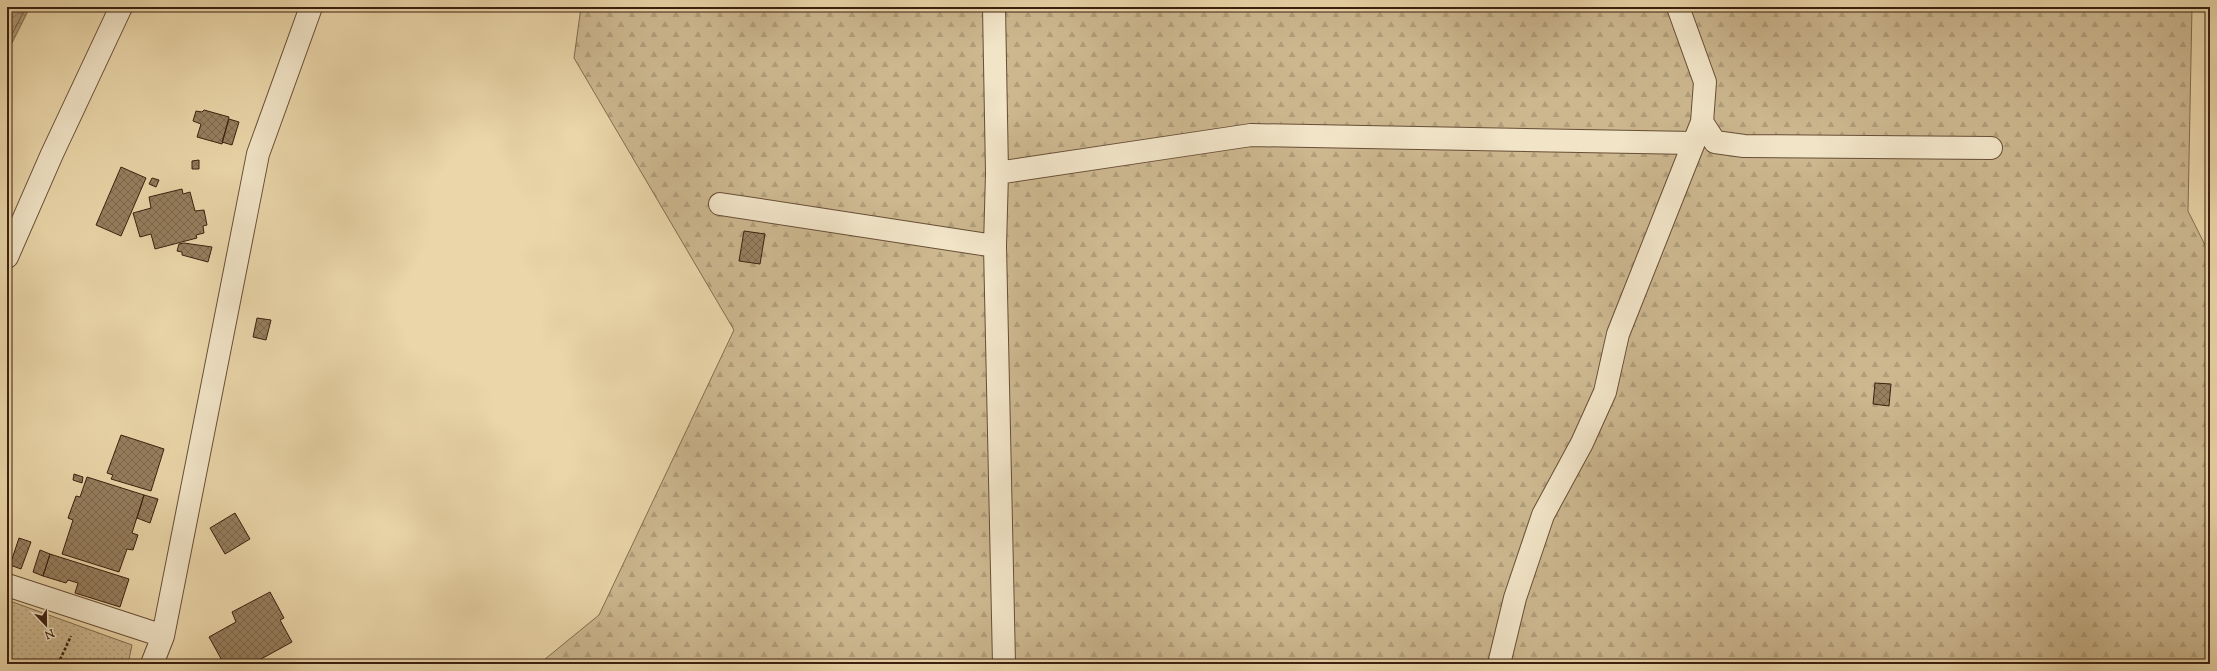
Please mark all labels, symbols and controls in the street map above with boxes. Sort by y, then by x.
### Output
north arrow [26,605,66,645]
text: N [42,624,57,642]

